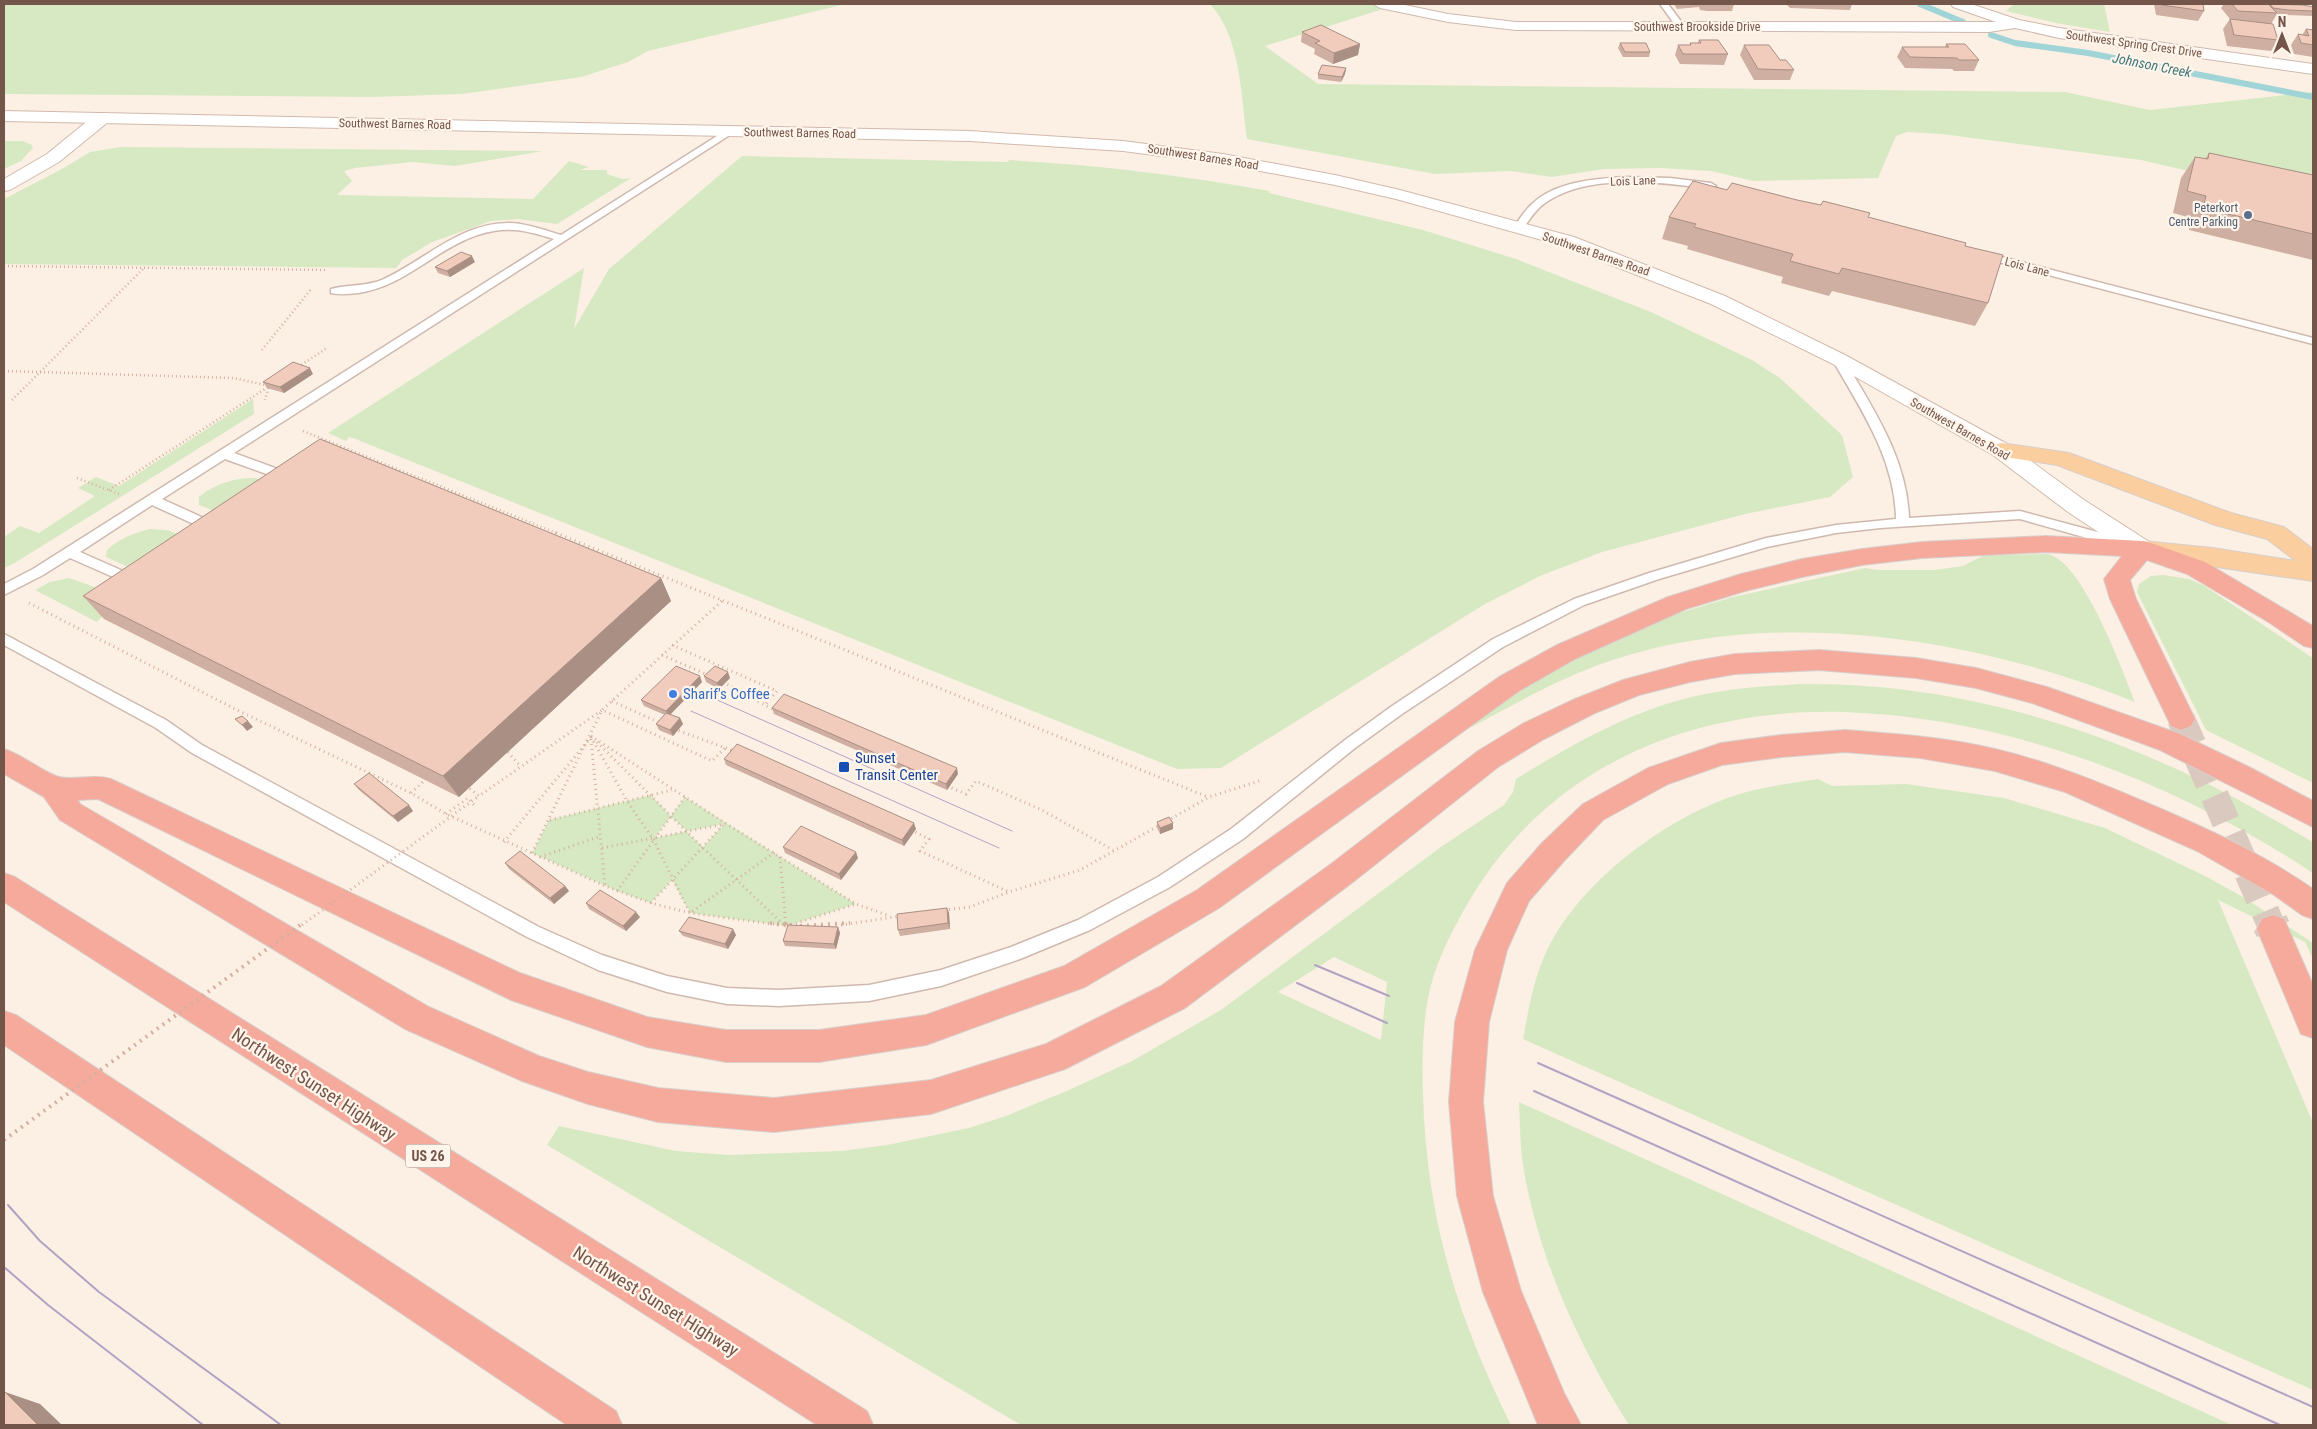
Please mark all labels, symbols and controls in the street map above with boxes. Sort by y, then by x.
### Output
north arrow [2257,10,2307,60]
text: N [2278,14,2286,30]
street label: Southwest Brookside Drive [1634,20,1761,34]
street label: Southwest Spring Crest Drive [2065,28,2203,61]
water label: Johnson Creek [2111,50,2194,81]
street label: Southwest Barnes Road [339,116,451,132]
street label: Southwest Barnes Road [744,125,856,141]
street label: Southwest Barnes Road [1146,141,1260,173]
street label: Lois Lane [1610,173,1656,189]
place label: Peterkort Centre Parking [2168,201,2238,229]
marker: Peterkort Centre Parking [2242,209,2254,221]
street label: Southwest Barnes Road [1541,229,1651,279]
street label: Lois Lane [2003,254,2051,280]
street label: Southwest Barnes Road [1908,395,2012,463]
place label: Sharif's Coffee [683,685,770,703]
marker: Sharif's Coffee [667,688,679,700]
place label: Sunset Transit Center [855,749,938,784]
marker: Sunset Transit Center [837,760,851,774]
street label: Northwest Sunset Highway [228,1023,400,1145]
road number: US 26 [406,1144,450,1168]
street label: Northwest Sunset Highway [569,1241,743,1361]

